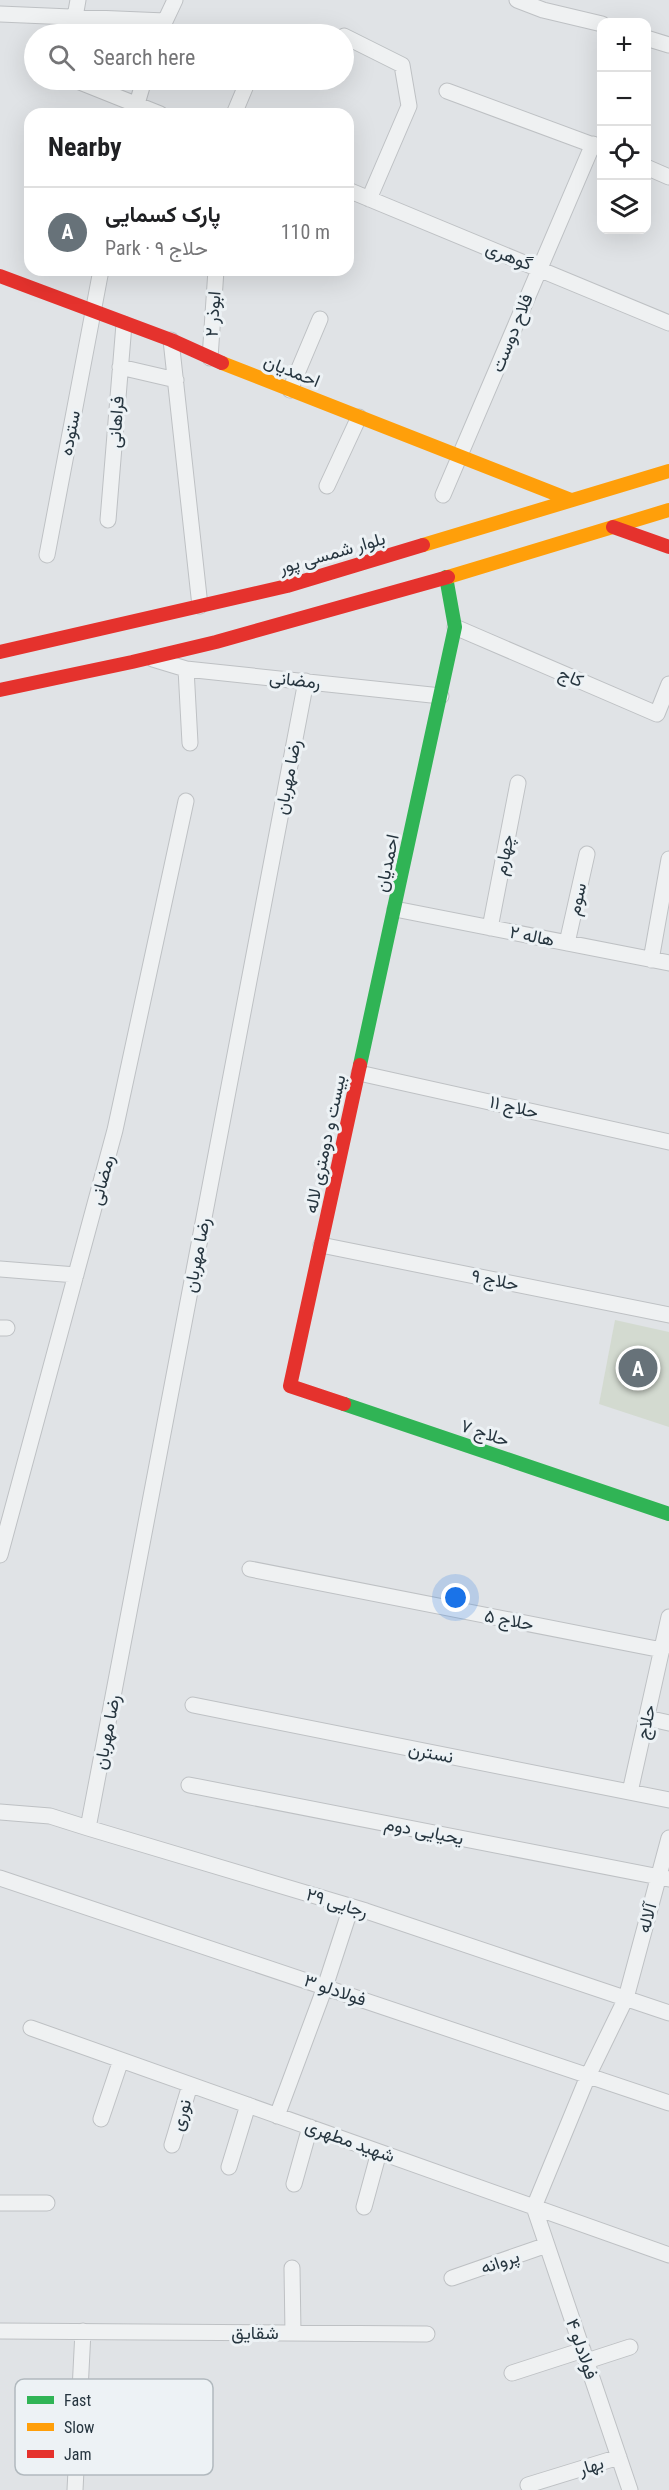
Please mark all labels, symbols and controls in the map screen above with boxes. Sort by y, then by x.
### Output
map controls [597,18,651,234]
button: + [597,18,651,72]
search box [24,24,354,90]
icon: search [45,41,78,74]
text: Search here [93,45,195,70]
button: − [597,72,651,126]
button: locate [597,126,651,180]
text: Nearby [48,132,122,162]
button: layers [597,180,651,234]
text: پارک کسمایی [105,202,221,227]
text: A [62,220,73,244]
text: 110 m [281,220,330,244]
text: Park · حلاج ۹ [105,236,208,260]
street label: گوهری [483,237,535,275]
street label: ابوذر ۲ [200,290,226,338]
street label: فلاح دوست [486,291,539,376]
street label: احمدیان [261,350,323,391]
street label: فراهانی [103,395,129,449]
street label: ستوده [55,408,85,458]
street label: بلوار شمسی پور [275,527,388,580]
street label: کاج [555,662,587,693]
street label: رمضانی [268,666,322,694]
street label: رضا مهربان [270,738,306,816]
street label: احمدیان [370,832,403,894]
street label: چهارم [489,833,520,878]
street label: سوم [563,880,592,918]
street label: هاله ۲ [508,921,556,950]
street label: بیست و دومتری لاله [300,1073,350,1215]
street label: حلاج ۱۱ [487,1091,541,1124]
street label: رمضانی [85,1152,119,1208]
street label: رضا مهربان [179,1216,215,1294]
street label: حلاج ۹ [469,1265,521,1296]
pin: A [618,1346,658,1390]
street label: حلاج ۷ [458,1415,512,1452]
your location [441,1583,470,1612]
street label: حلاج ۵ [482,1604,535,1637]
street label: رضا مهربان [89,1693,125,1771]
street label: حلاج [631,1702,662,1742]
street label: نسترن [407,1738,455,1768]
street label: یحیایی دوم [382,1813,466,1850]
street label: رجایی ۲۹ [303,1883,371,1923]
street label: آلاله [632,1899,661,1935]
street label: فولادلو ۳ [301,1969,369,2011]
street label: نوری [166,2096,196,2134]
street label: شهید مطهری [302,2115,398,2167]
street label: پروانه [478,2245,523,2280]
street label: فولادلو ۴ [561,2316,603,2382]
street label: شقایق [231,2322,279,2344]
legend [15,2379,213,2475]
text: Fast [64,2391,91,2410]
text: Slow [64,2418,94,2437]
text: Jam [64,2445,91,2464]
street label: بهار [575,2452,606,2480]

